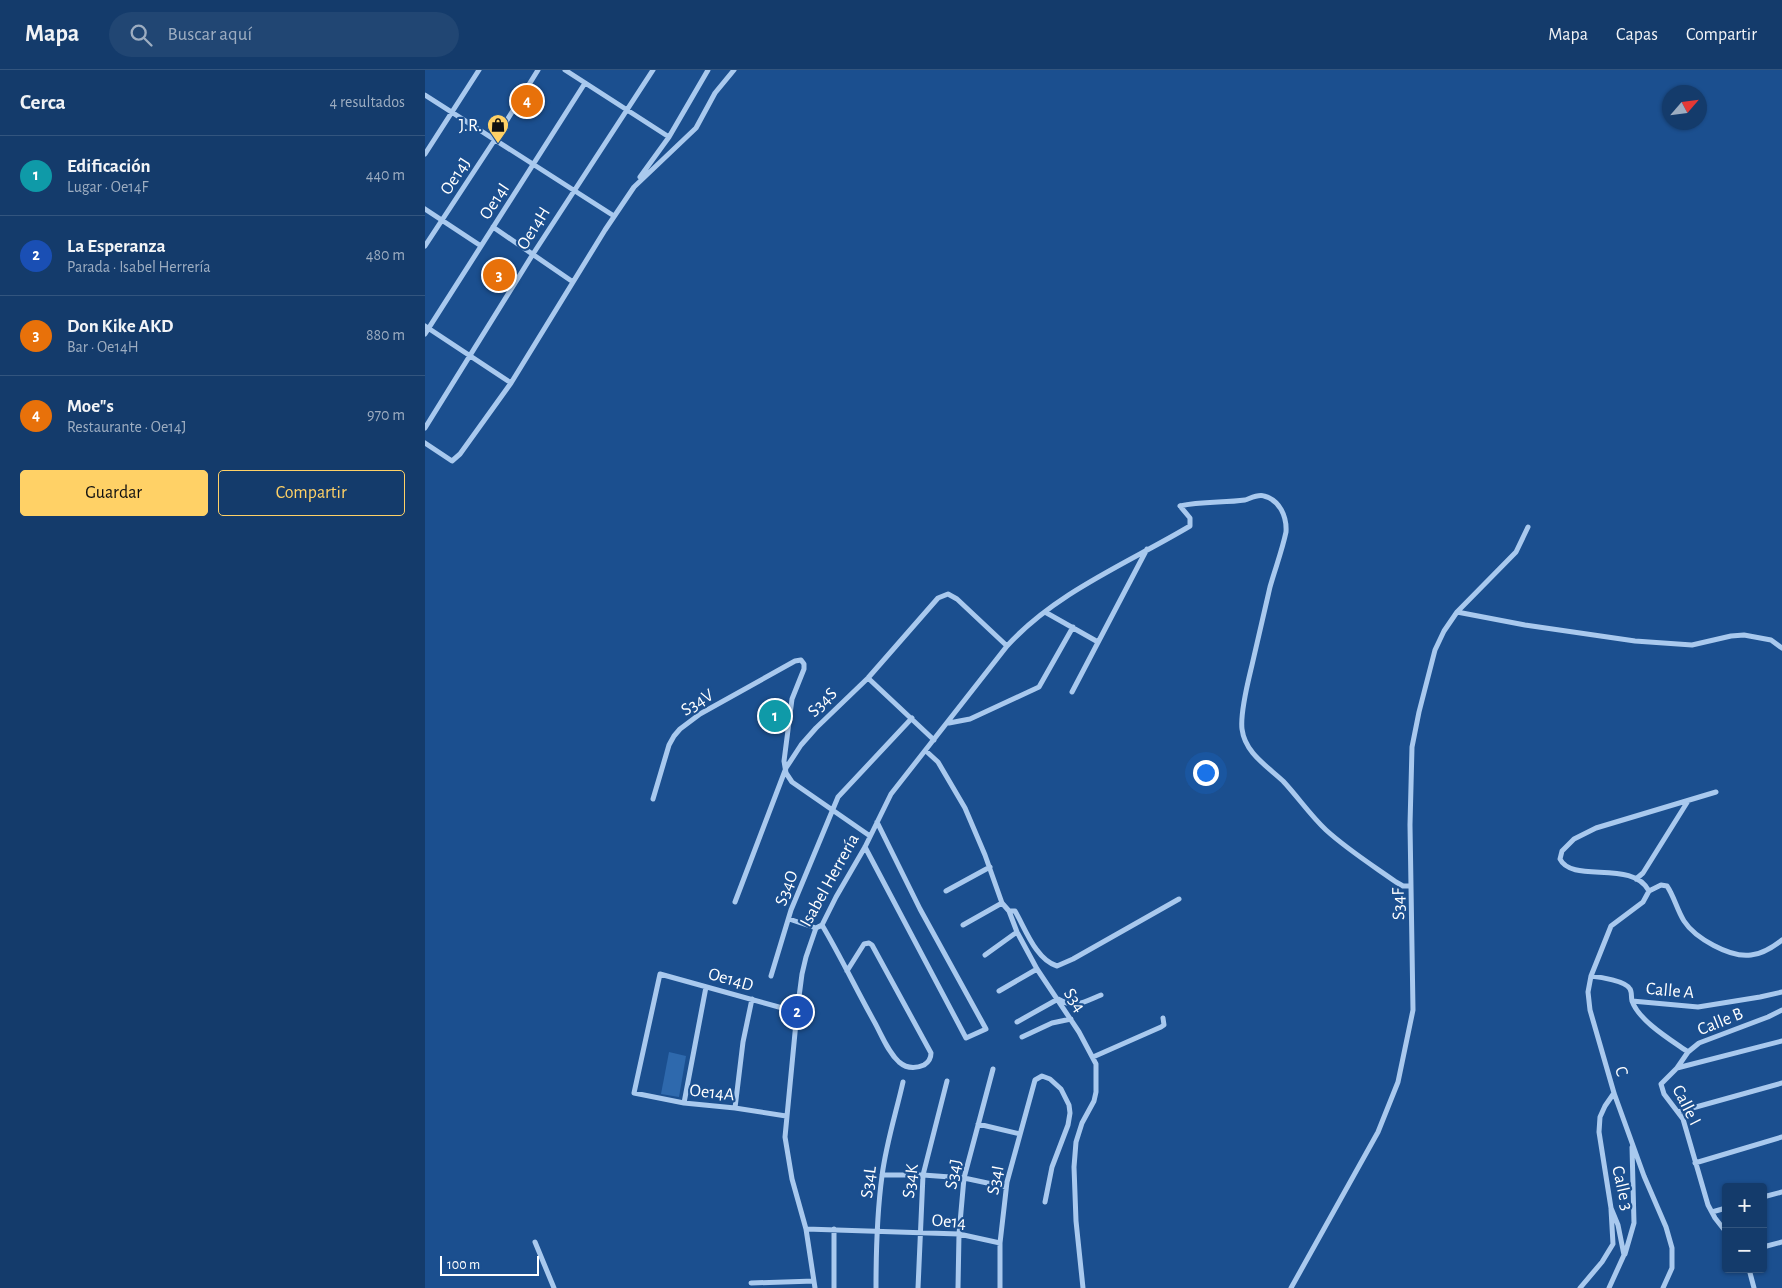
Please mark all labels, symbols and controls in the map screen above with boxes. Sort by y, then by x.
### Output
search box [109,12,459,57]
icon: search [127,21,155,49]
text: Mapa [25,22,79,46]
text: Buscar aquí [167,25,252,44]
text: Mapa [1548,26,1588,44]
text: Capas [1616,26,1658,44]
text: Compartir [1686,26,1757,44]
pin: 4 [511,82,543,120]
north arrow [1662,85,1707,130]
text: Cerca [20,92,66,113]
text: 4 resultados [330,94,405,110]
shop icon: J.R. [486,113,510,144]
place label: J.R. [459,117,482,135]
street label: Oe14J [437,155,474,198]
text: Edificación [67,157,151,176]
text: 1 [33,167,39,183]
text: 440 m [366,167,405,183]
text: Lugar · Oe14F [67,179,148,195]
street label: Oe14I [477,180,513,223]
street label: Oe14H [514,204,554,253]
text: La Esperanza [67,237,166,256]
text: 2 [32,247,40,263]
text: 480 m [366,247,405,263]
pin: 3 [483,256,515,294]
text: Parada · Isabel Herrería [67,259,211,275]
text: Don Kike AKD [67,317,174,336]
text: 3 [33,327,39,343]
text: 880 m [366,327,405,343]
text: Bar · Oe14H [67,339,139,355]
text: Moe"s [67,397,114,416]
text: 4 [32,407,40,423]
text: 970 m [367,407,405,423]
text: Restaurante · Oe14J [67,419,187,435]
button: Guardar [20,470,208,516]
button: Compartir [218,470,405,516]
street label: S34S [805,685,841,721]
street label: S34V [678,686,718,720]
pin: 1 [759,697,791,735]
your location [1193,760,1219,786]
street label: Isabel Herrería [797,831,863,930]
street label: S34O [772,868,802,908]
street label: S34F [1390,887,1408,920]
street label: Oe14D [706,965,755,995]
street label: Calle A [1645,980,1695,1002]
street label: S34 [1060,985,1089,1016]
pin: 2 [781,993,813,1031]
street label: Calle B [1695,1005,1746,1039]
street label: C [1611,1064,1631,1079]
street label: Oe14A [689,1082,736,1104]
street label: Calle I [1668,1082,1704,1129]
street label: S34J [942,1158,966,1191]
street label: S34K [900,1163,922,1199]
street label: S34I [984,1164,1008,1196]
street label: Calle 3 [1608,1164,1636,1212]
street label: S34L [858,1165,880,1199]
map controls [1722,1183,1767,1273]
button: + [1722,1183,1767,1228]
street label: Oe14 [931,1212,967,1232]
button: − [1722,1228,1767,1273]
scale bar [440,1253,539,1276]
text: 100 m [447,1258,480,1272]

